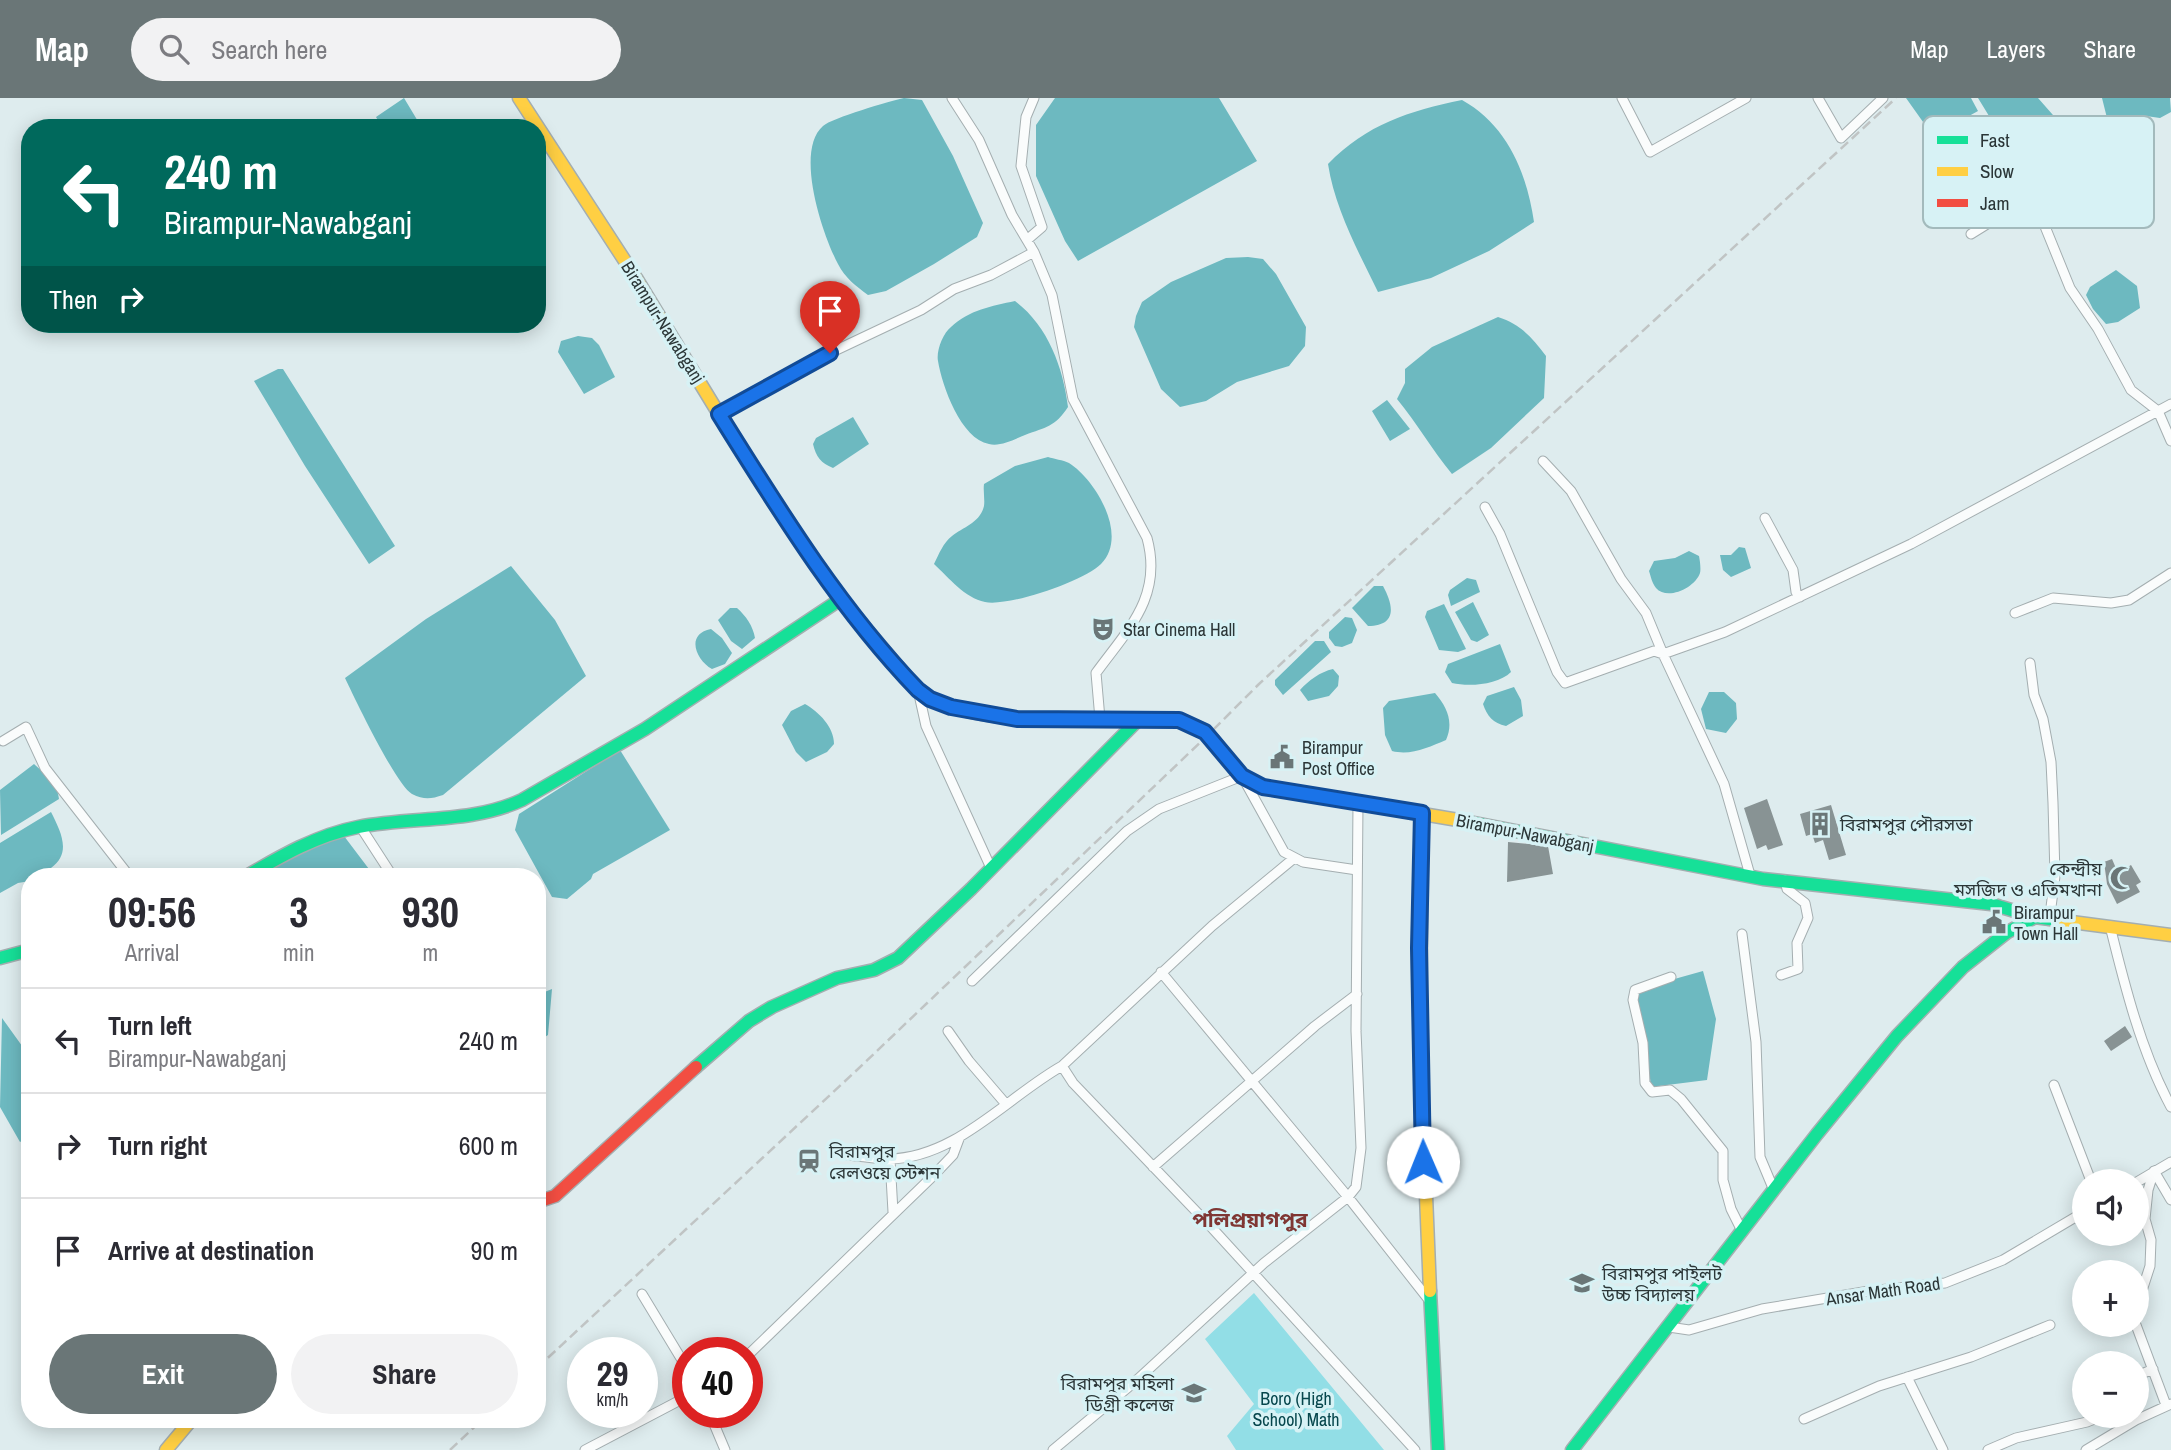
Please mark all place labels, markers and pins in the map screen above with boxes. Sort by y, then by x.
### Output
pin [800,281,860,353]
theatre icon: Star Cinema Hall [1089,615,1117,643]
place label: Star Cinema Hall [1123,617,1235,642]
place label: Birampur Post Office [1302,735,1375,781]
public building icon: Birampur Post Office [1268,743,1296,771]
building icon: বিরামপুর পৌরসভা [1806,810,1834,838]
place label: বিরামপুর পৌরসভা [1839,812,1973,837]
place label: কেন্দ্রীয় মসজিদ ও এতিমখানা [1953,856,2103,902]
mosque icon: কেন্দ্রীয় মসজিদ ও এতিমখানা [2108,864,2136,892]
place label: Birampur Town Hall [2014,900,2078,946]
public building icon: Birampur Town Hall [1980,908,2008,936]
place label: বিরামপুর রেলওয়ে স্টেশন [828,1139,942,1185]
station icon: বিরামপুর রেলওয়ে স্টেশন [795,1147,823,1175]
place label: বিরামপুর পাইলট উচ্চ বিদ্যালয় [1601,1261,1723,1307]
school or university icon: বিরামপুর পাইলট উচ্চ বিদ্যালয় [1568,1269,1596,1297]
place label: বিরামপুর মহিলা ডিগ্রী কলেজ [1060,1371,1174,1417]
school or university icon: বিরামপুর মহিলা ডিগ্রী কলেজ [1180,1379,1208,1407]

